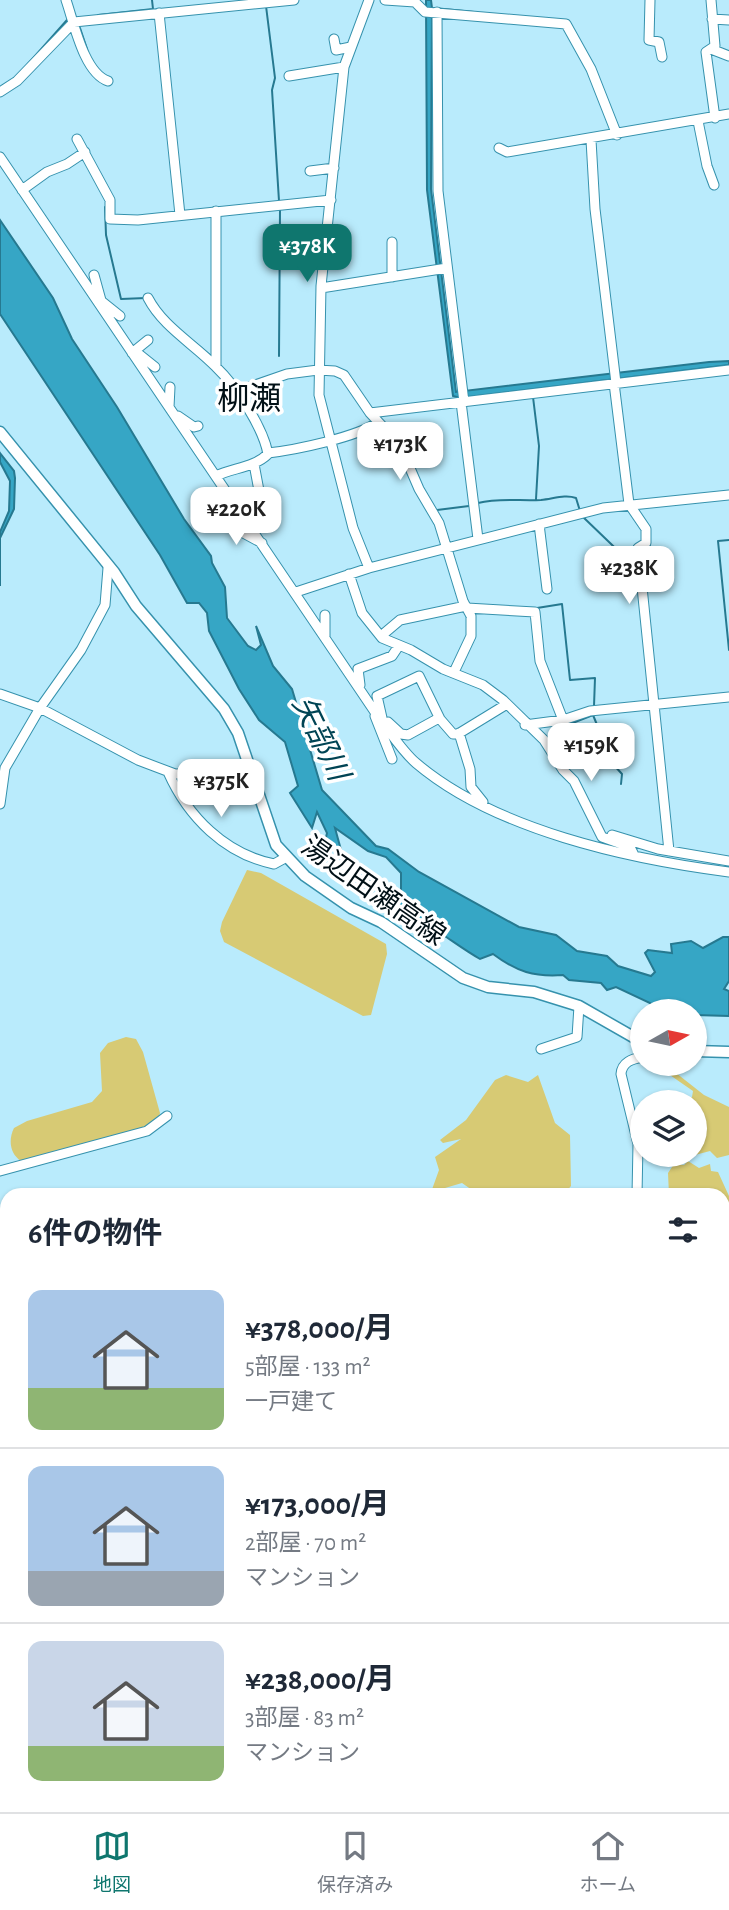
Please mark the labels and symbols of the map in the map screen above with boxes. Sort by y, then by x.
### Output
pin: ¥378K [258,224,356,284]
district label: 柳瀬 [217,382,281,415]
pin: ¥173K [351,422,449,482]
pin: ¥220K [187,488,285,547]
pin: ¥238K [580,546,678,606]
water label: 矢部川 [287,691,356,788]
pin: ¥159K [542,724,640,783]
pin: ¥375K [172,760,270,819]
street label: 湯辺田瀬高線 [296,830,451,951]
north arrow [630,999,707,1076]

